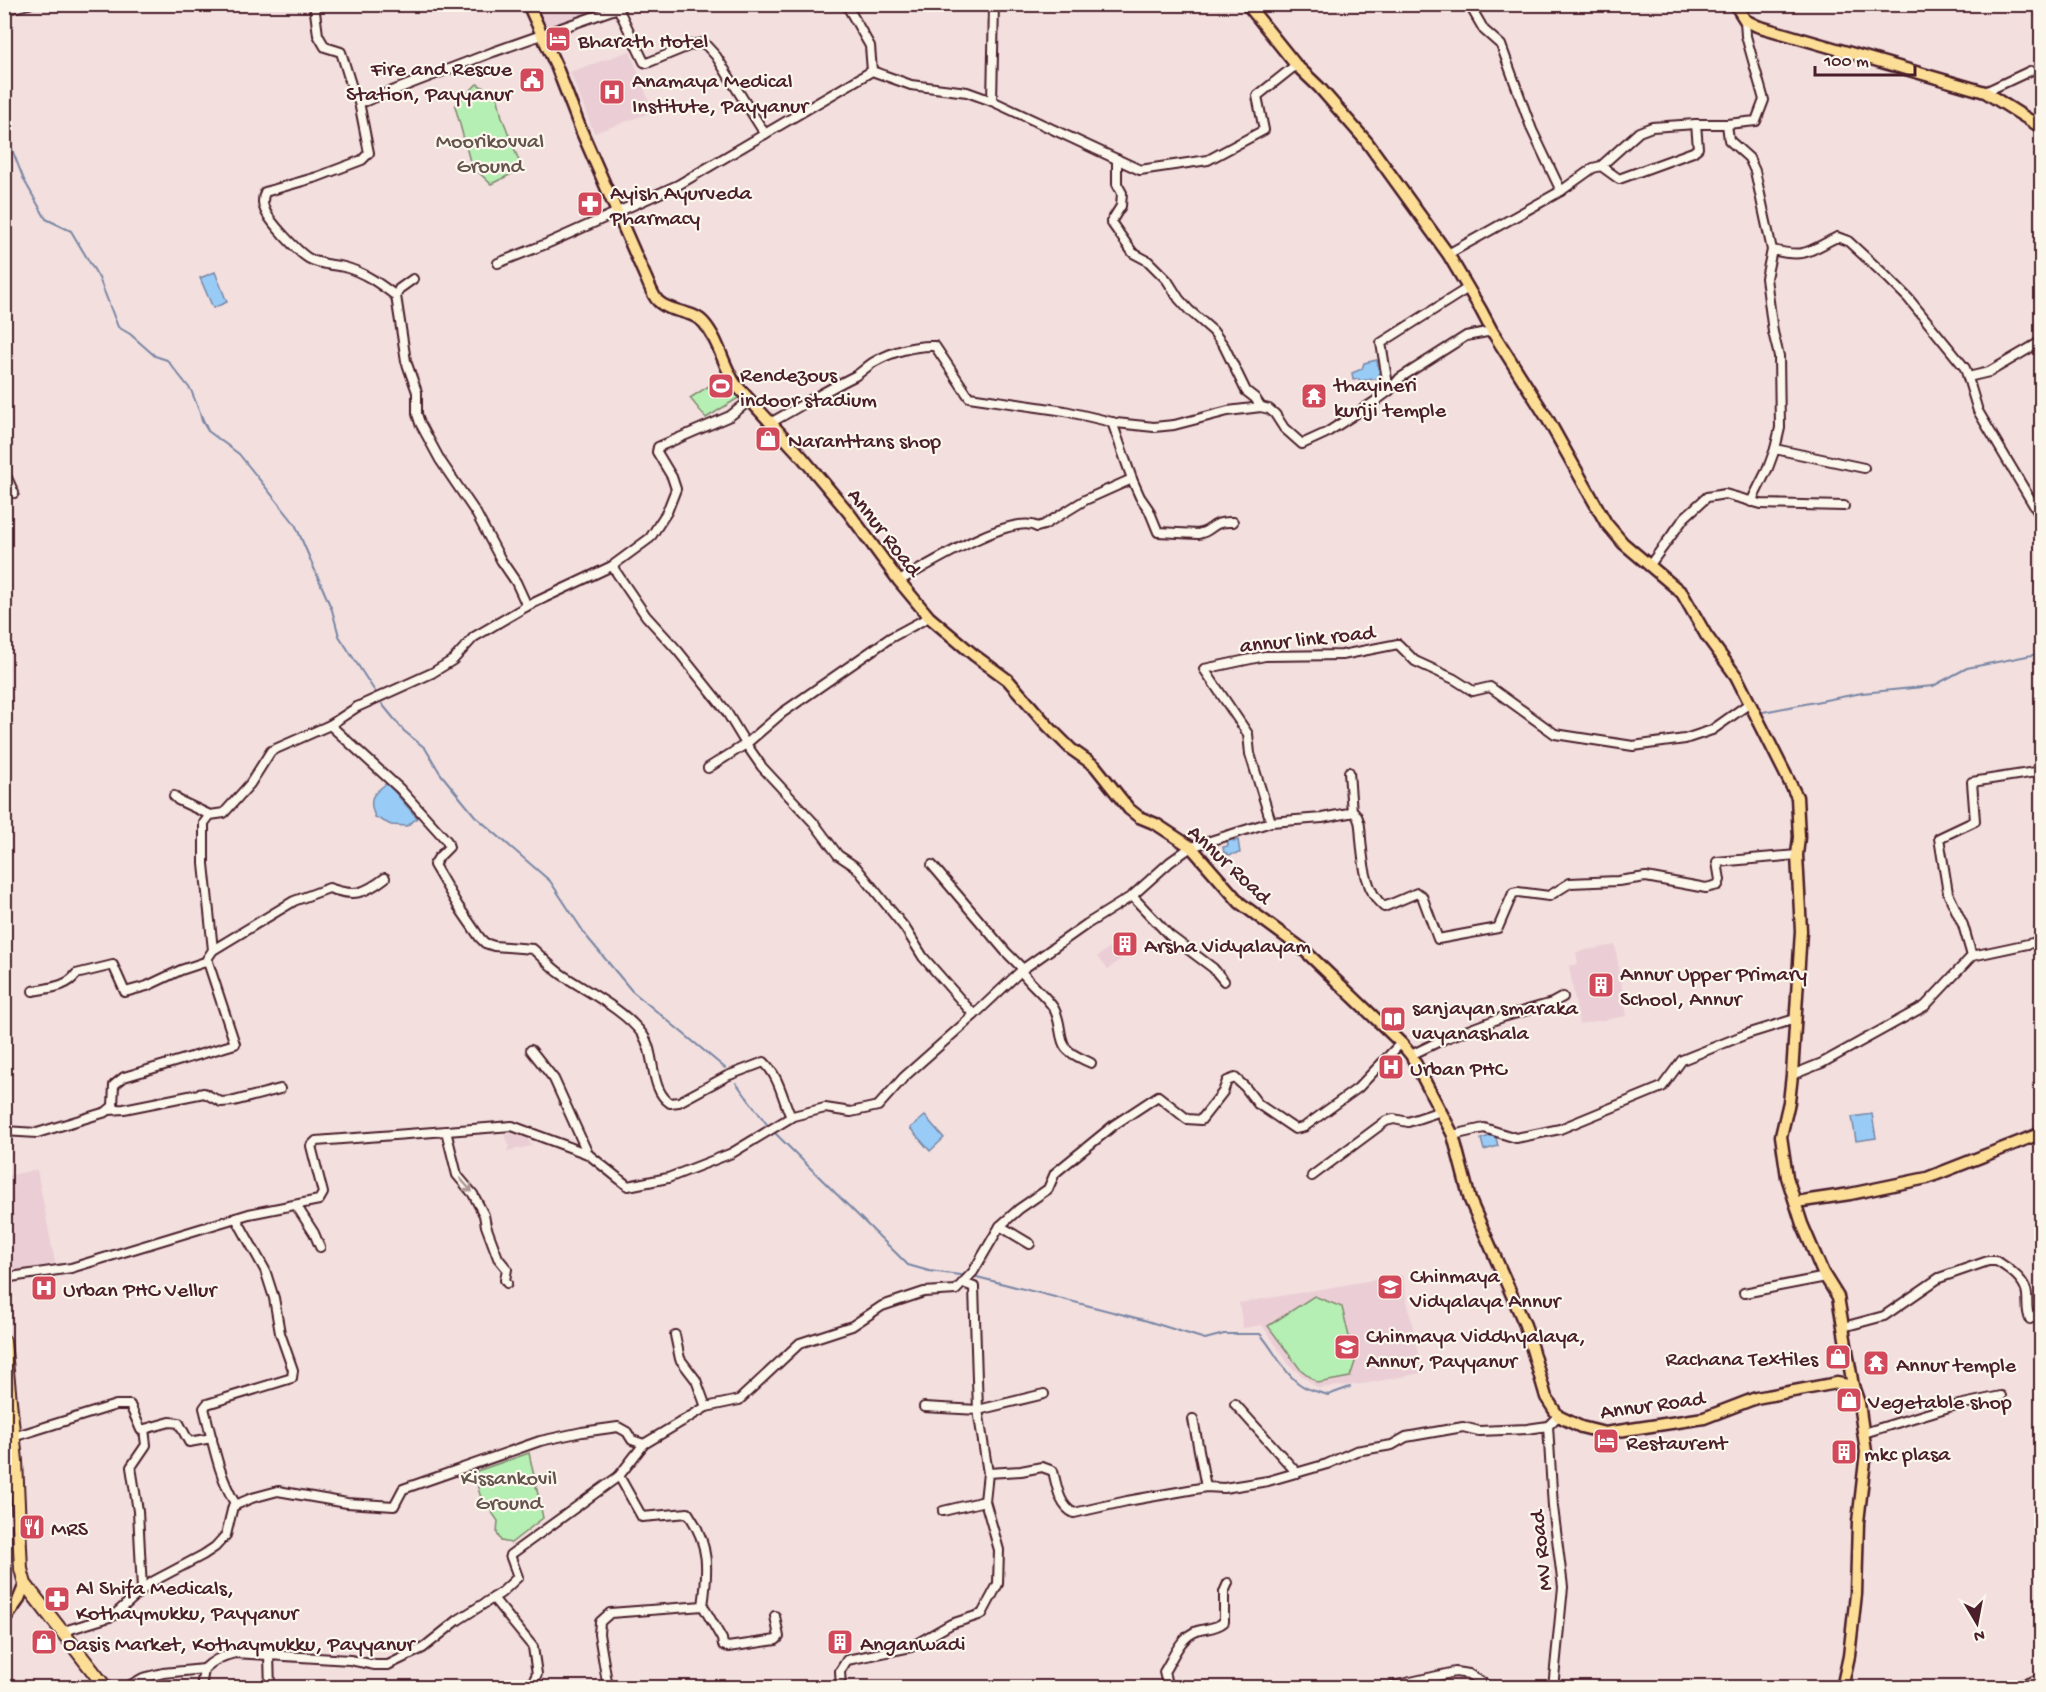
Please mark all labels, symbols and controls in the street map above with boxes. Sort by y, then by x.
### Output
hotel icon: Bharath Hotel [543,24,573,54]
place label: Bharath Hotel [577,30,709,56]
scale bar [1815,39,1916,77]
text: 100 m [1823,52,1869,73]
place label: Fire and Rescue Station, Payyanur [346,58,514,109]
public building icon: Fire and Rescue Station, Payyanur [517,65,547,95]
place label: Anamaya Medical Institute, Payyanur [632,70,810,121]
hospital icon: Anamaya Medical Institute, Payyanur [597,77,627,107]
park label: Moorikovval Ground [436,130,544,181]
place label: Ayish Ayurveda Pharmacy [609,182,753,233]
pharmacy icon: Ayish Ayurveda Pharmacy [575,189,605,219]
place label: Rendezous indoor stadium [740,364,877,415]
sports icon: Rendezous indoor stadium [706,371,736,401]
place label: thayineri kuriji temple [1332,374,1447,425]
temple icon: thayineri kuriji temple [1299,381,1329,411]
shop icon: Naranttans shop [753,424,783,454]
place label: Naranttans shop [788,430,941,456]
street label: Annur Road [840,484,927,585]
street label: annur link road [1239,621,1378,661]
street label: Annur Road [1181,821,1277,913]
building icon: Arsha Vidyalayam [1110,929,1140,959]
place label: Arsha Vidyalayam [1144,935,1311,961]
place label: Annur Upper Primary School, Annur [1620,963,1807,1014]
building icon: Annur Upper Primary School, Annur [1586,970,1616,1000]
place label: sanjayan smaraka vayanashala [1412,997,1579,1048]
library icon: sanjayan smaraka vayanashala [1378,1004,1408,1034]
hospital icon: Urban PHC [1376,1052,1406,1082]
place label: Urban PHC [1410,1058,1509,1084]
one-way arrow [459,1177,473,1192]
place label: Chinmaya Vidyalaya Annur [1409,1265,1562,1316]
school or university icon: Chinmaya Vidyalaya Annur [1375,1272,1405,1302]
hospital icon: Urban PHC Vellur [29,1273,59,1303]
place label: Urban PHC Vellur [63,1279,218,1305]
place label: Chinmaya Viddhyalaya, Annur, Payyanur [1366,1325,1586,1376]
school or university icon: Chinmaya Viddhyalaya, Annur, Payyanur [1332,1332,1362,1362]
shop icon: Rachana Textiles [1823,1342,1853,1372]
place label: Rachana Textiles [1665,1348,1819,1374]
temple icon: Annur temple [1861,1348,1891,1378]
place label: Annur temple [1896,1354,2017,1380]
shop icon: Vegetable shop [1834,1385,1864,1415]
street label: Annur Road [1599,1386,1709,1427]
place label: Vegetable shop [1867,1391,2012,1417]
hotel icon: Restaurent [1591,1426,1621,1456]
place label: Restaurent [1626,1432,1729,1458]
building icon: mkc plasa [1829,1437,1859,1467]
place label: mkc plasa [1864,1443,1951,1469]
park label: Kissankovil Ground [461,1467,557,1518]
street label: MV Road [1526,1507,1560,1592]
restaurant icon: MRS [17,1512,47,1542]
place label: MRS [51,1518,89,1544]
place label: Al Shifa Medicals, Kothaymukku, Payyanur [76,1577,300,1628]
pharmacy icon: Al Shifa Medicals, Kothaymukku, Payyanur [42,1584,72,1614]
north arrow [1947,1593,2007,1653]
text: N [1972,1624,1986,1645]
shop icon: Oasis Market, Kothaymukku, Payyanur [29,1627,59,1657]
building icon: Anganwadi [825,1627,855,1657]
place label: Oasis Market, Kothaymukku, Payyanur [63,1633,417,1659]
place label: Anganwadi [860,1633,966,1659]

